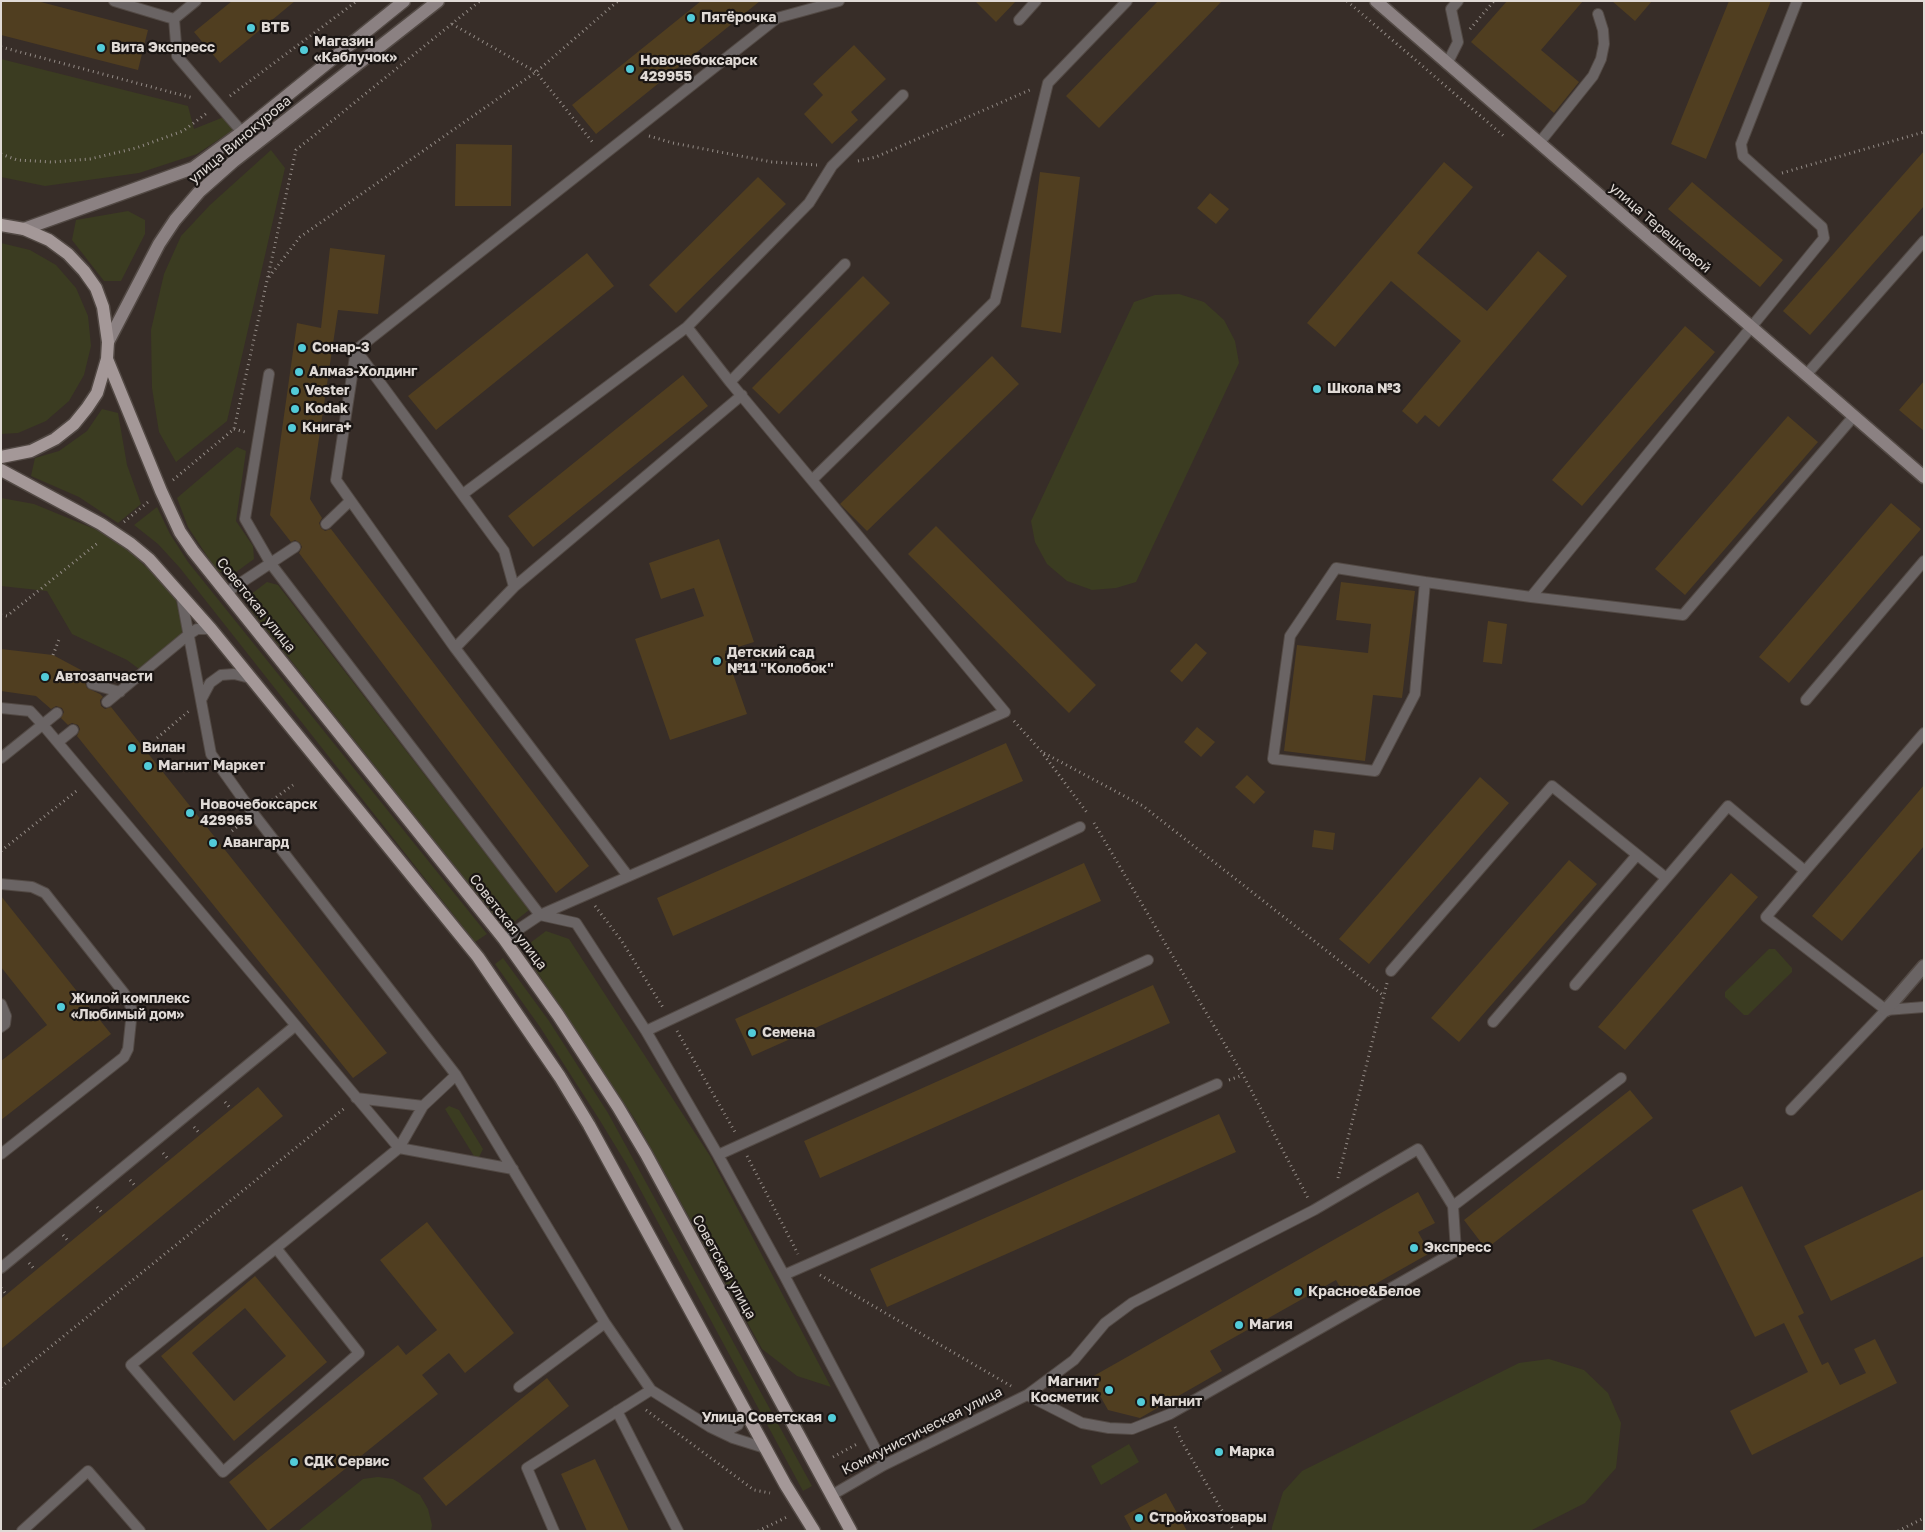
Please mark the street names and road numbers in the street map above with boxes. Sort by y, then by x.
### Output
street label: улица Винокурова [185,92,295,188]
street label: улица Терешковой [1606,179,1714,277]
street label: Советская улица [213,554,299,656]
street label: Советская улица [466,871,550,973]
street label: Советская улица [688,1212,760,1322]
street label: Коммунистическая улица [839,1383,1005,1479]

